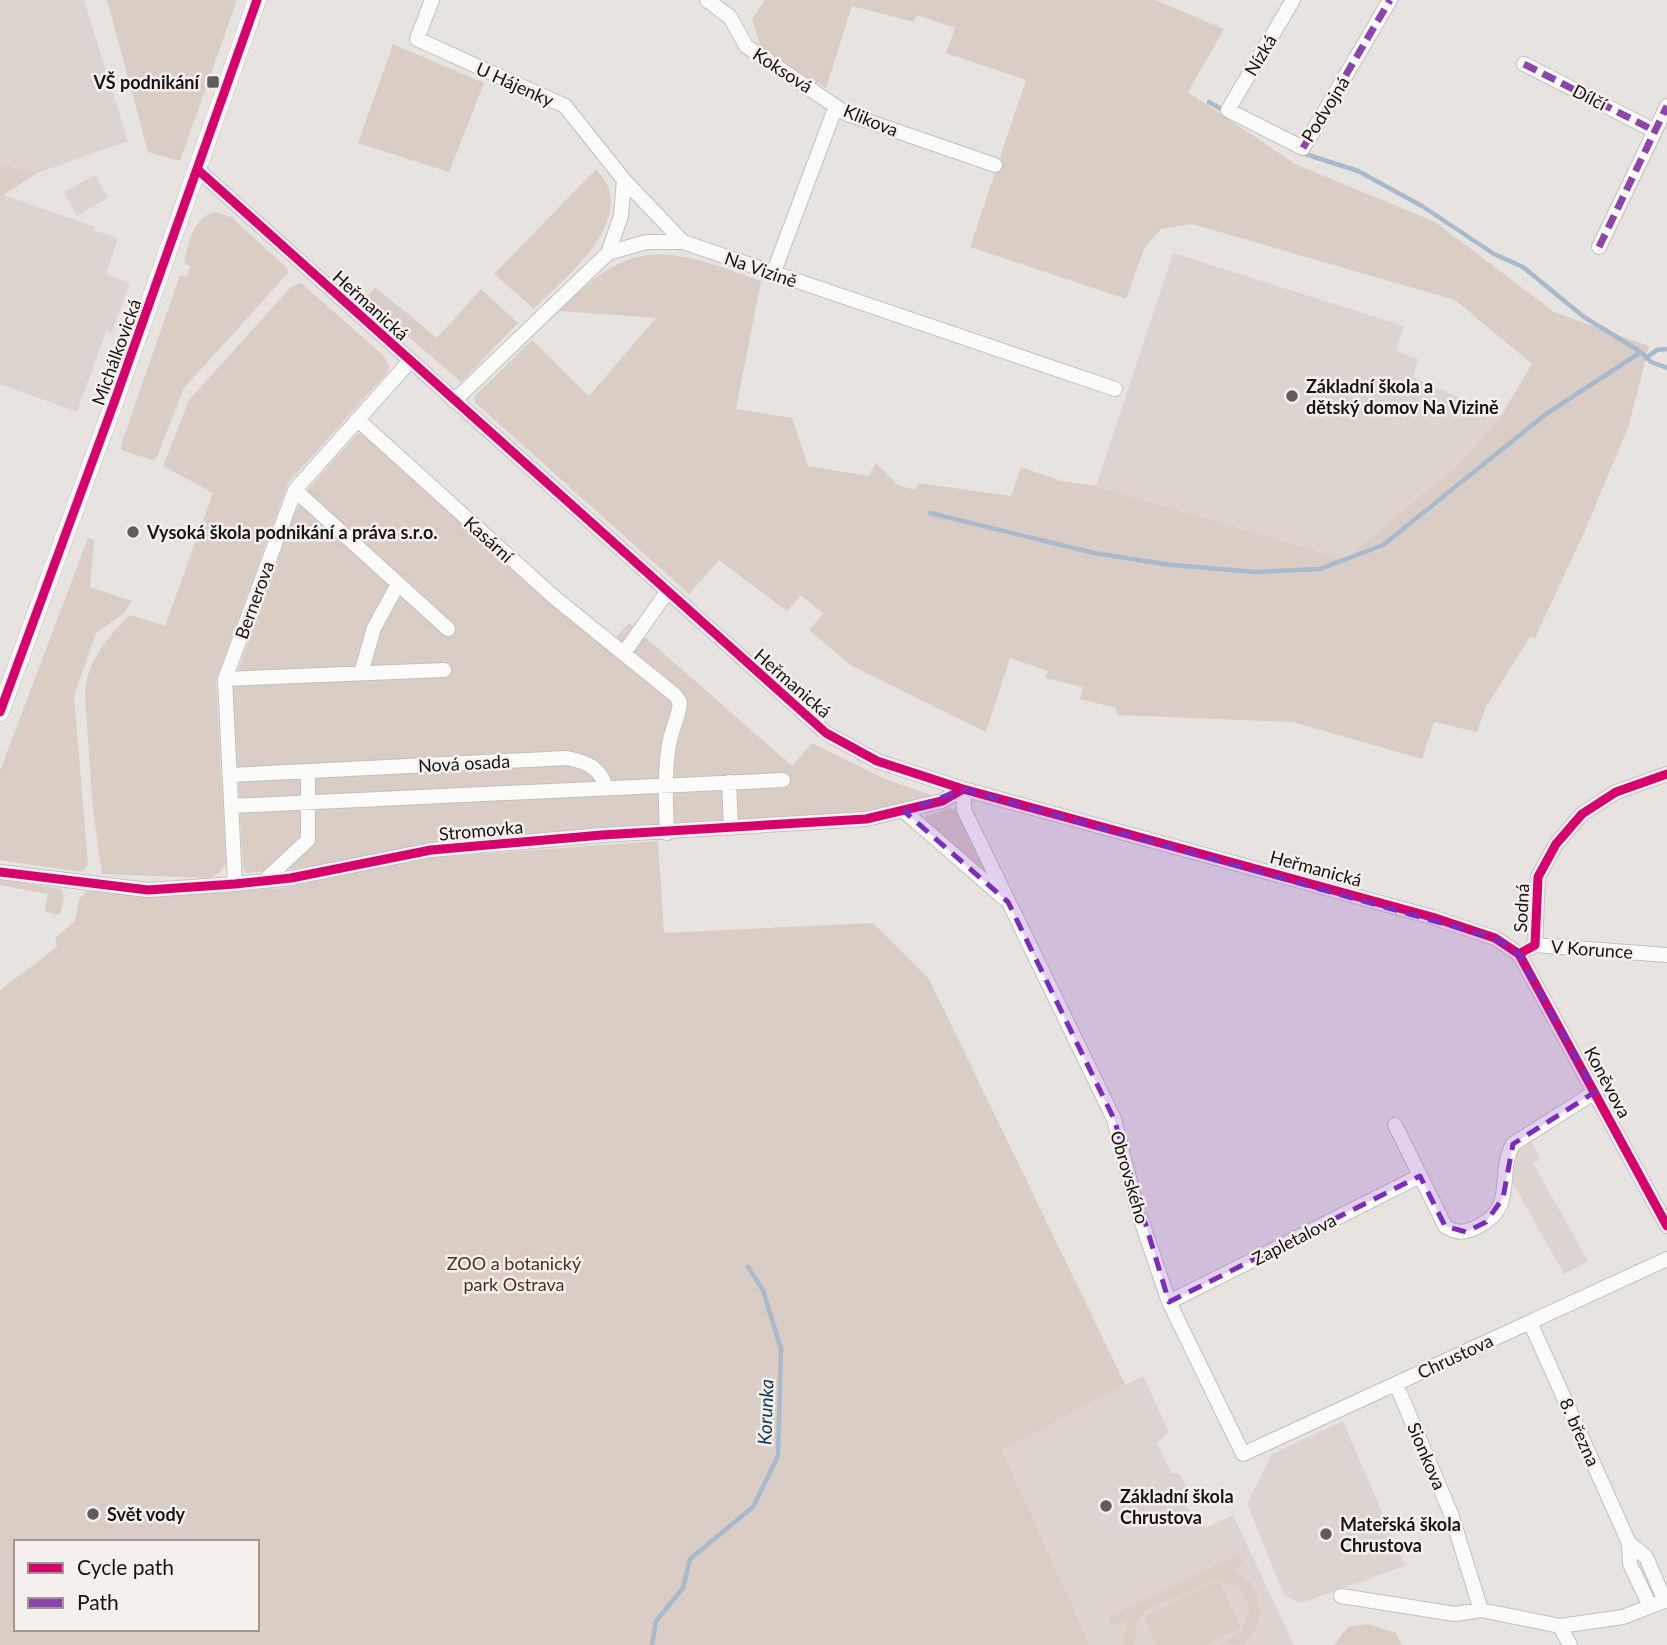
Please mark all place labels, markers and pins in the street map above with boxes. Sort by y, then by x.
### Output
place label: VŠ podnikání [93,71,200,93]
marker: VŠ podnikání [205,74,221,90]
place label: Základní škola a dětský domov Na Vizině [1306,375,1499,418]
marker: Základní škola a dětský domov Na Vizině [1284,388,1300,404]
place label: Vysoká škola podnikání a práva s.r.o. [146,521,438,543]
marker: Vysoká škola podnikání a práva s.r.o. [125,524,141,540]
place label: Základní škola Chrustova [1120,1485,1234,1528]
marker: Základní škola Chrustova [1098,1498,1114,1514]
place label: Svět vody [107,1503,186,1525]
marker: Svět vody [85,1506,101,1522]
place label: Mateřská škola Chrustova [1340,1513,1461,1556]
marker: Mateřská škola Chrustova [1318,1526,1334,1542]

